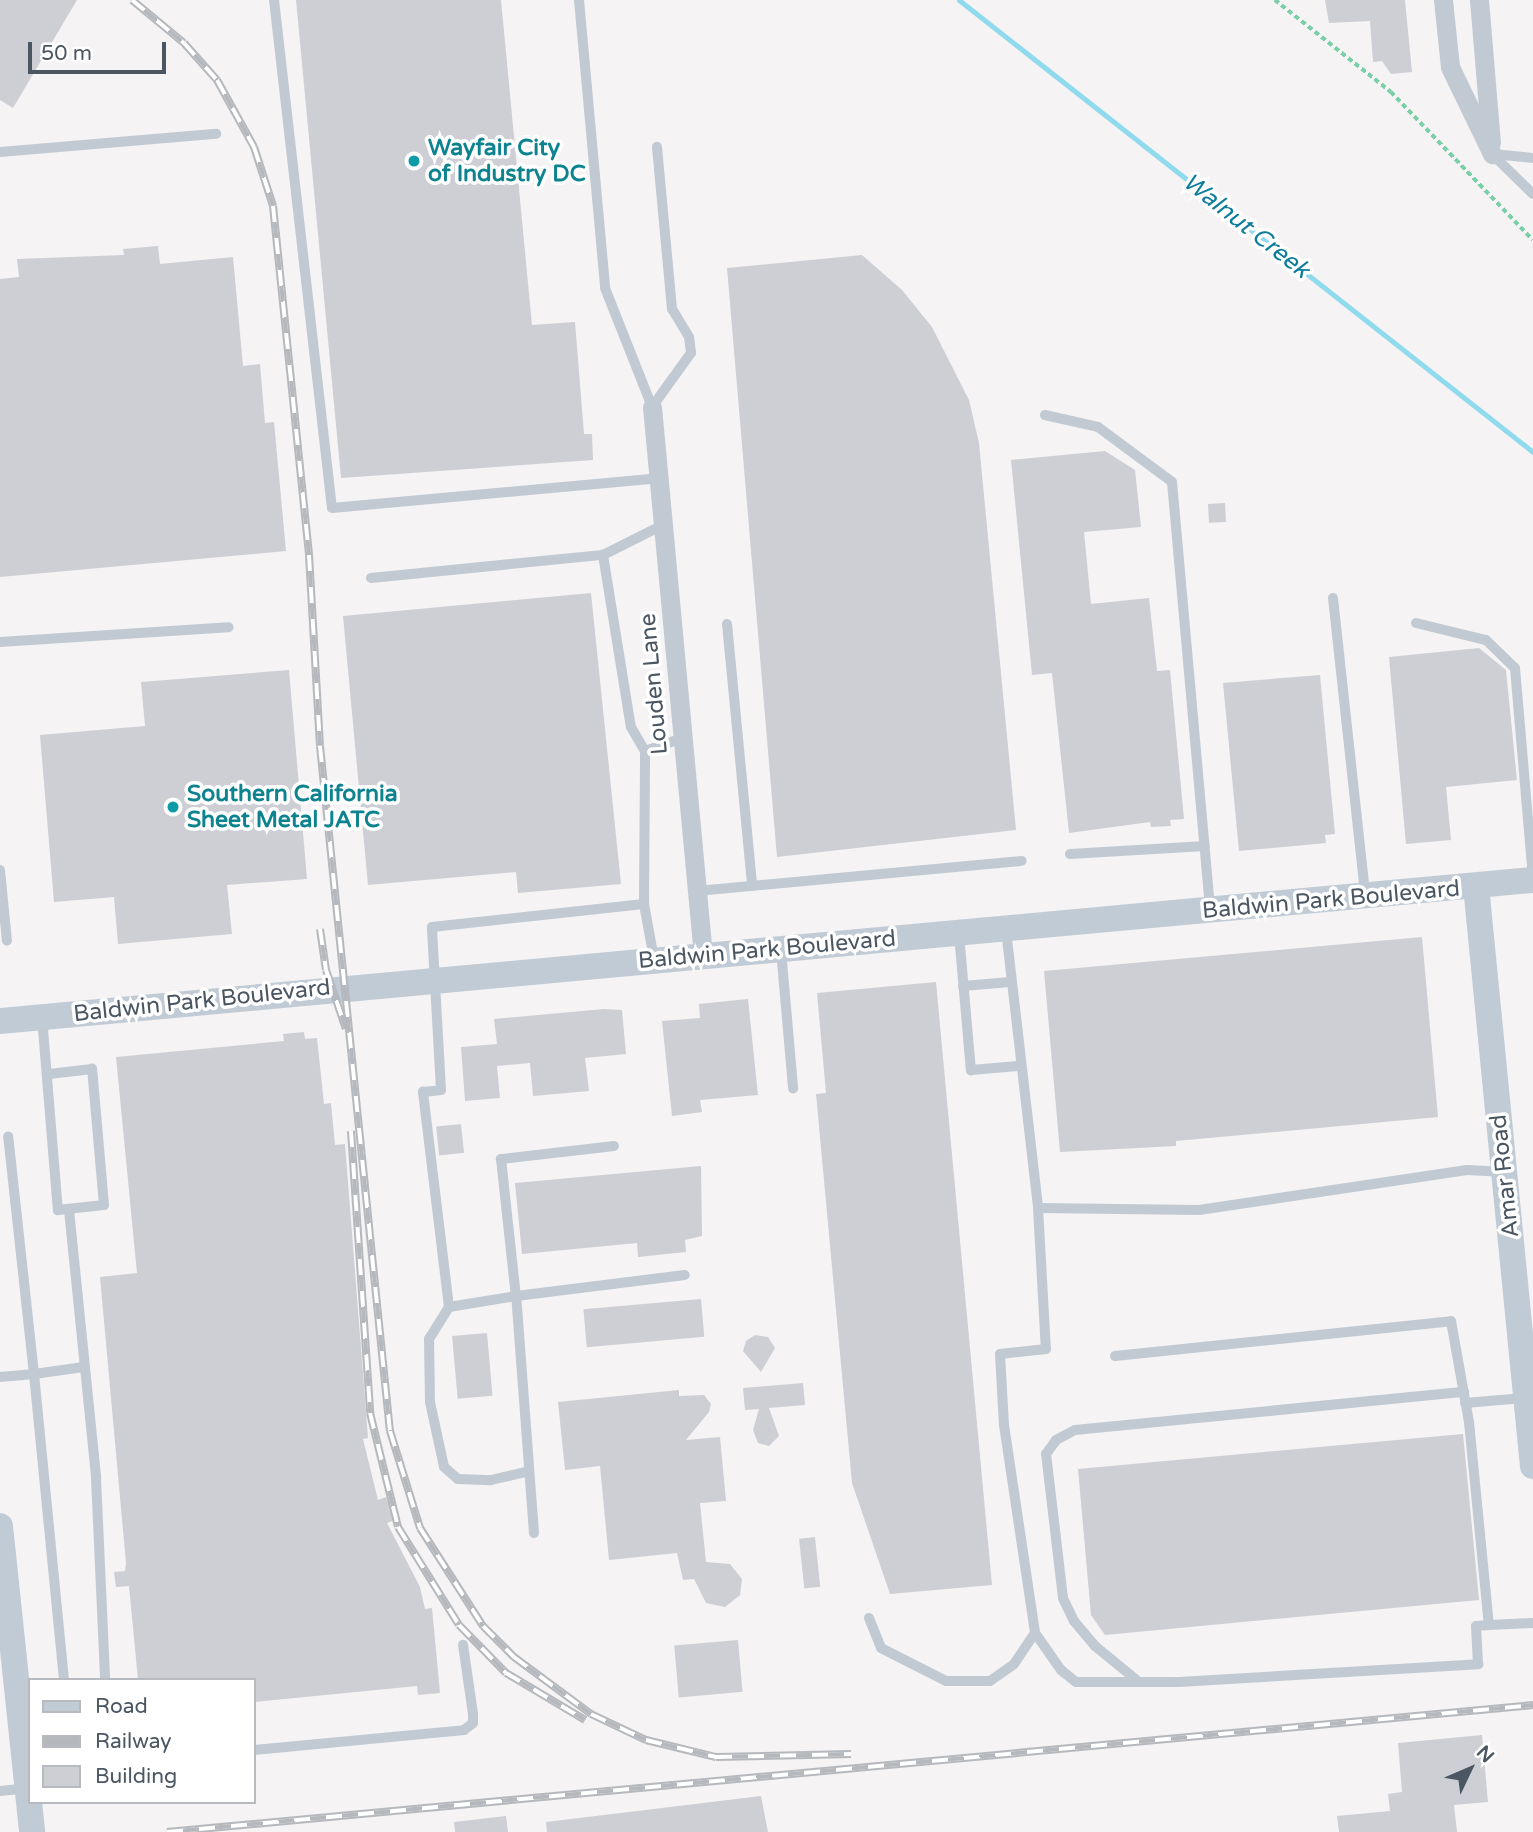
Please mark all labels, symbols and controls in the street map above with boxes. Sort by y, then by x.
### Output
scale bar [32,28,170,72]
text: 50 m [41,41,92,66]
place label: Wayfair City of Industry DC [428,134,586,188]
marker: Wayfair City of Industry DC [406,153,422,169]
water label: Walnut Creek [1177,168,1315,284]
street label: Louden Lane [634,612,674,756]
place label: Southern California Sheet Metal JATC [187,780,398,834]
marker: Southern California Sheet Metal JATC [165,799,181,815]
street label: Baldwin Park Boulevard [1201,875,1461,925]
street label: Baldwin Park Boulevard [637,925,897,975]
street label: Baldwin Park Boulevard [72,974,332,1028]
street label: Amar Road [1485,1113,1525,1239]
legend [28,1678,256,1804]
text: Road [95,1694,148,1719]
text: Railway [95,1729,172,1754]
north arrow [1435,1734,1505,1804]
text: N [1472,1741,1498,1768]
text: Building [95,1764,177,1789]

